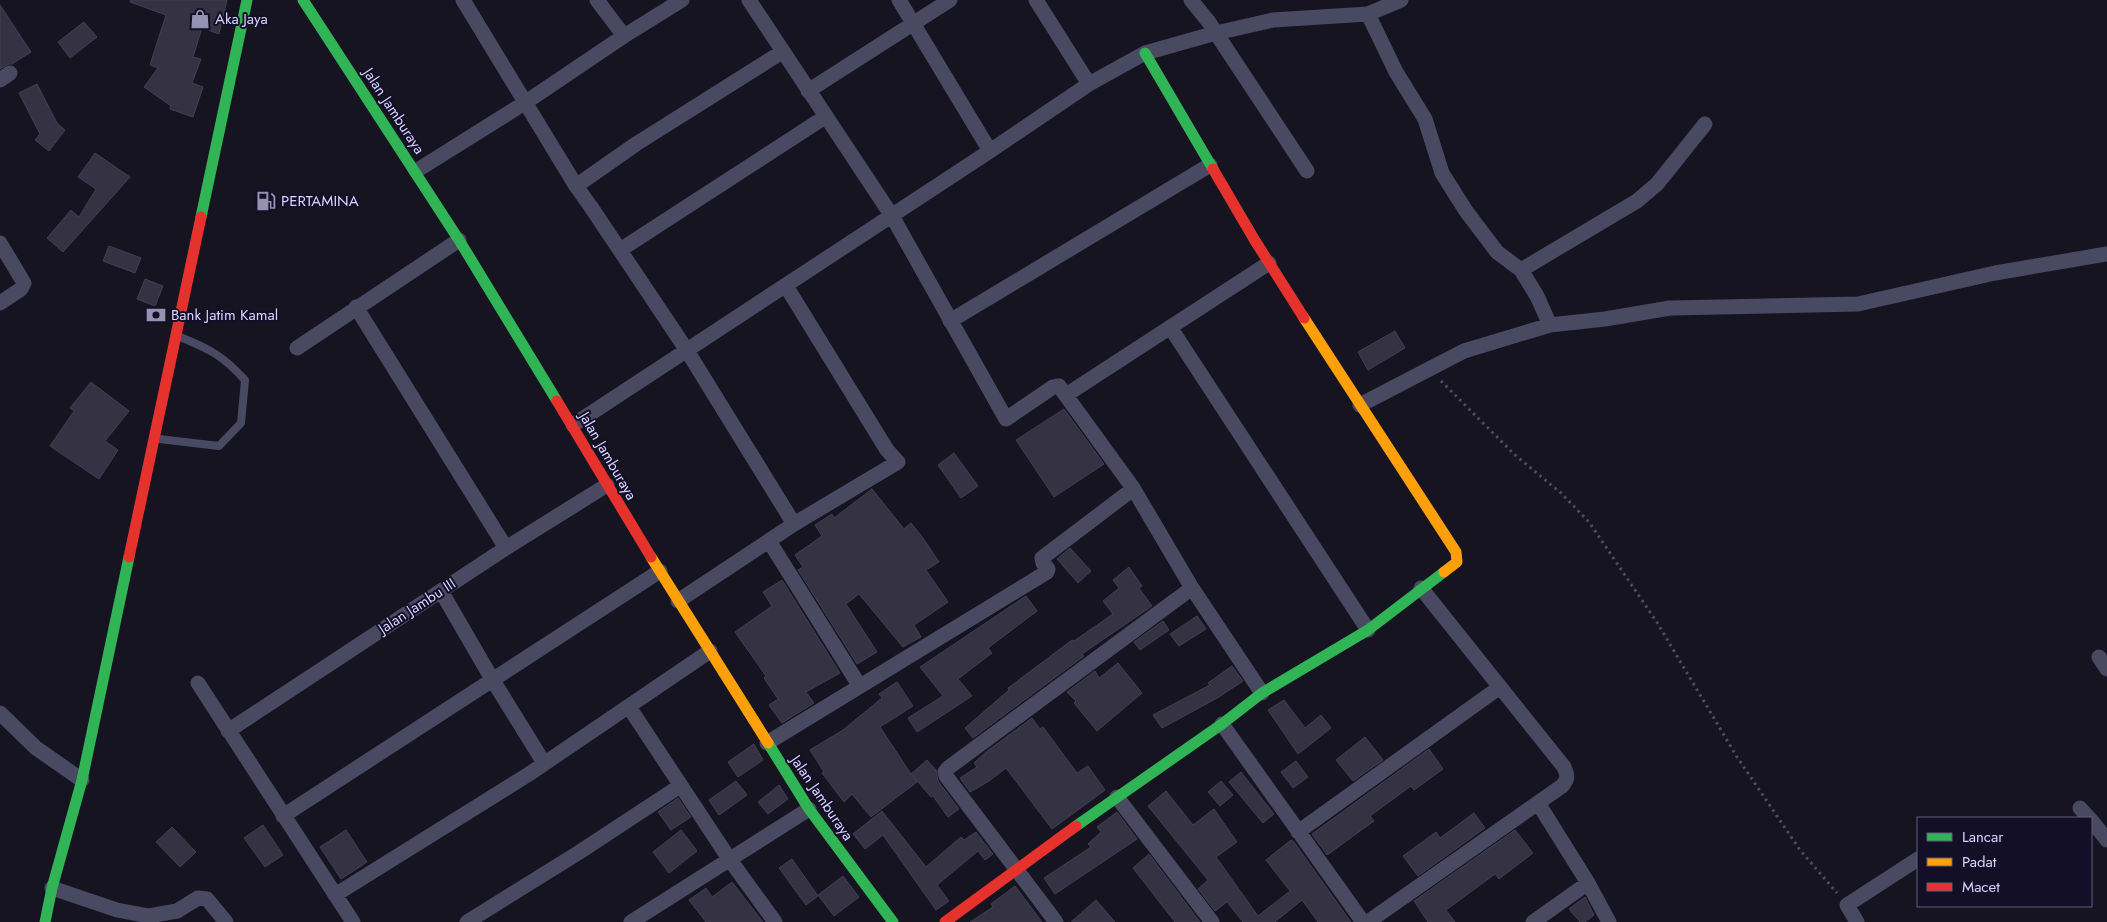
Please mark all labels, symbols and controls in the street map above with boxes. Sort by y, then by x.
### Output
shop icon: Aka Jaya [189,8,211,30]
place label: Aka Jaya [215,8,268,30]
street label: Jalan Jamburaya [357,62,430,158]
fuel station icon: PERTAMINA [255,190,277,212]
place label: PERTAMINA [281,190,359,212]
bank icon: Bank Jatim Kamal [145,304,167,326]
place label: Bank Jatim Kamal [171,304,278,326]
street label: Jalan Jamburaya [573,406,642,504]
street label: Jalan Jambu III [372,573,460,640]
street label: Jalan Jamburaya [784,749,859,845]
legend [1917,817,2092,907]
text: Lancar [1962,826,2004,848]
text: Padat [1962,851,1997,873]
text: Macet [1962,876,2000,898]

